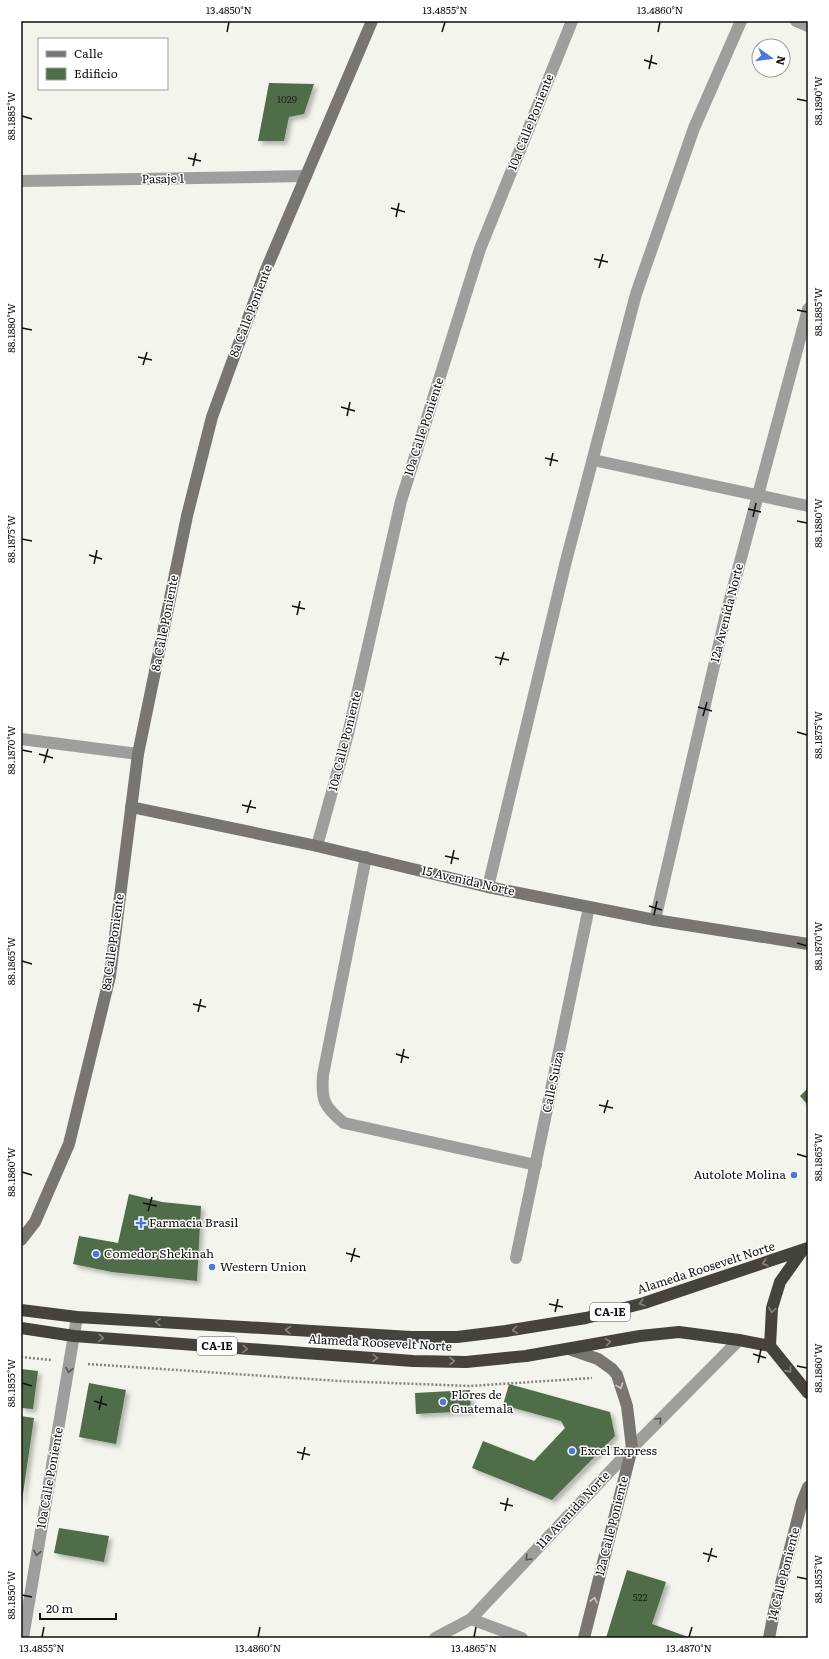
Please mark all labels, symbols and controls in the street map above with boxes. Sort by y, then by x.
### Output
text: 13.4850°N [206,2,252,17]
text: 13.4855°N [422,2,468,17]
text: 13.4860°N [637,2,683,17]
legend [38,38,168,90]
north arrow [751,38,791,78]
text: Calle [74,44,103,62]
text: N [773,54,791,67]
text: Edificio [74,64,118,82]
street label: 10a Calle Poniente [502,71,558,173]
text: 88.1890°W [810,76,825,126]
house number: 1029 [277,91,297,106]
text: 88.1885°W [3,92,18,140]
street label: Pasaje 1 [142,169,184,187]
street label: 8a Calle Poniente [224,262,276,359]
text: 88.1885°W [810,288,825,336]
text: 88.1880°W [3,303,18,353]
street label: 10a Calle Poniente [399,375,447,478]
text: 88.1880°W [810,498,825,548]
text: 88.1875°W [3,515,18,563]
street label: 12a Avenida Norte [705,561,747,664]
street label: 8a Calle Poniente [146,573,182,672]
street label: 10a Calle Poniente [323,689,365,793]
text: 88.1875°W [810,711,825,759]
text: 88.1870°W [3,725,18,774]
street label: 15 Avenida Norte [420,861,517,900]
street label: 8a Calle Poniente [96,892,128,991]
text: 88.1870°W [810,921,825,970]
text: 88.1865°W [3,937,18,985]
street label: Calle Suiza [537,1049,567,1114]
text: 88.1865°W [810,1133,825,1181]
text: 88.1860°W [3,1147,18,1197]
place label: Autolote Molina [694,1165,787,1183]
marker: Autolote Molina [789,1170,799,1180]
place label: Farmacia Brasil [149,1213,238,1231]
marker: Farmacia Brasil [136,1218,146,1228]
street label: Alameda Roosevelt Norte [634,1236,777,1298]
place label: Comedor Shekinah [104,1244,214,1262]
marker: Comedor Shekinah [91,1249,101,1259]
place label: Western Union [220,1257,307,1275]
one-way arrow [762,1258,769,1267]
marker: Western Union [207,1262,217,1272]
one-way arrow [638,1298,645,1307]
road number: CA-1E [590,1303,630,1321]
one-way arrow [768,1306,777,1313]
one-way arrow [155,1318,161,1327]
one-way arrow [285,1325,291,1334]
one-way arrow [512,1325,518,1334]
street label: Alameda Roosevelt Norte [308,1329,452,1355]
one-way arrow [98,1333,104,1342]
road number: CA-1E [197,1337,237,1355]
one-way arrow [605,1339,612,1347]
text: 88.1860°W [810,1343,825,1393]
one-way arrow [242,1344,248,1353]
one-way arrow [372,1354,378,1363]
one-way arrow [449,1357,455,1366]
text: 88.1855°W [3,1359,18,1407]
one-way arrow [784,1365,791,1372]
one-way arrow [65,1367,74,1373]
one-way arrow [616,1382,624,1389]
place label: Flores de Guatemala [451,1385,514,1417]
marker: Flores de Guatemala [438,1397,448,1407]
one-way arrow [654,1417,661,1425]
street label: 10a Calle Poniente [31,1426,67,1530]
place label: Excel Express [580,1441,657,1459]
marker: Excel Express [567,1446,577,1456]
street label: 11a Avenida Norte [531,1466,613,1552]
street label: 12a Calle Poniente [590,1474,632,1577]
street label: 14 Calle Poniente [763,1525,803,1622]
one-way arrow [33,1550,42,1556]
one-way arrow [525,1553,533,1561]
text: 88.1855°W [810,1555,825,1603]
text: 88.1850°W [3,1570,18,1620]
house number: 522 [632,1589,648,1604]
scale bar [40,1595,116,1621]
one-way arrow [589,1597,597,1603]
text: 20 m [46,1599,73,1617]
text: 13.4855°N [19,1640,65,1655]
text: 13.4860°N [235,1640,281,1655]
text: 13.4865°N [451,1640,497,1655]
text: 13.4870°N [666,1640,712,1655]

